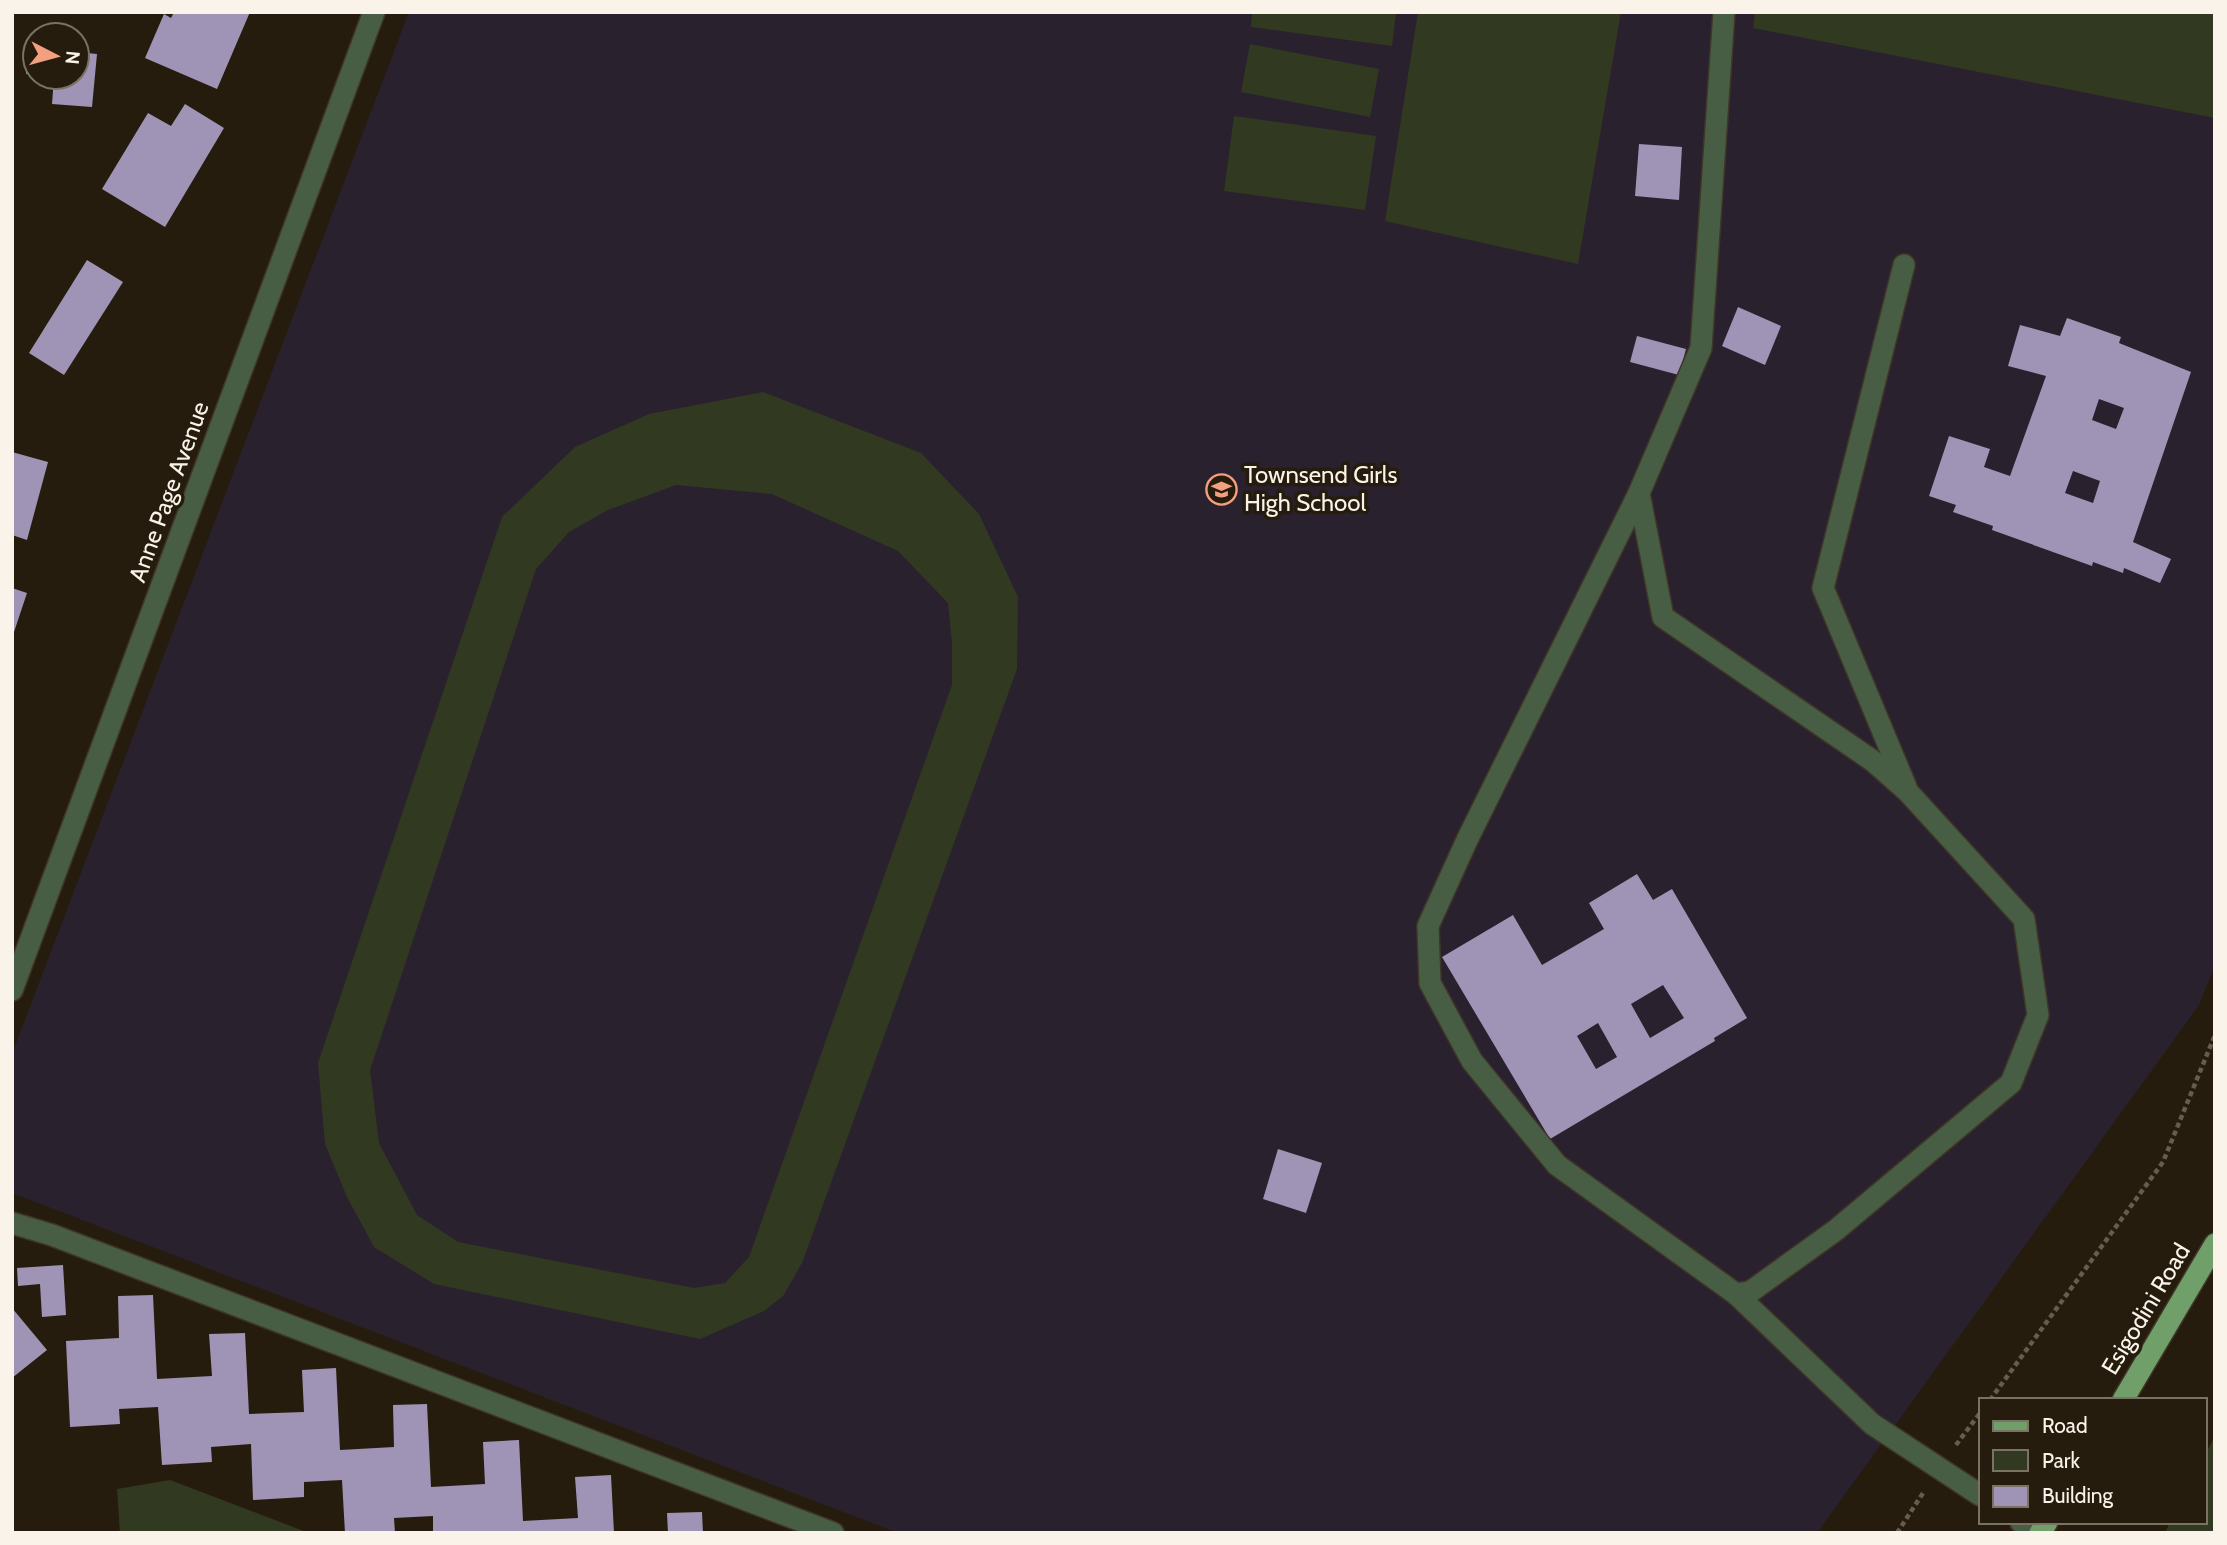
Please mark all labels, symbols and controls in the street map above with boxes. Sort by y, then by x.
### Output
north arrow [21,21,91,91]
text: N [60,50,85,66]
street label: Anne Page Avenue [122,398,215,586]
place label: Townsend Girls High School [1244,460,1397,517]
school or university icon: Townsend Girls High School [1204,472,1238,506]
street label: Esigodini Road [2095,1238,2196,1380]
legend [1979,1398,2206,1524]
text: Road [2042,1413,2088,1438]
text: Park [2042,1448,2080,1473]
text: Building [2042,1483,2114,1508]

